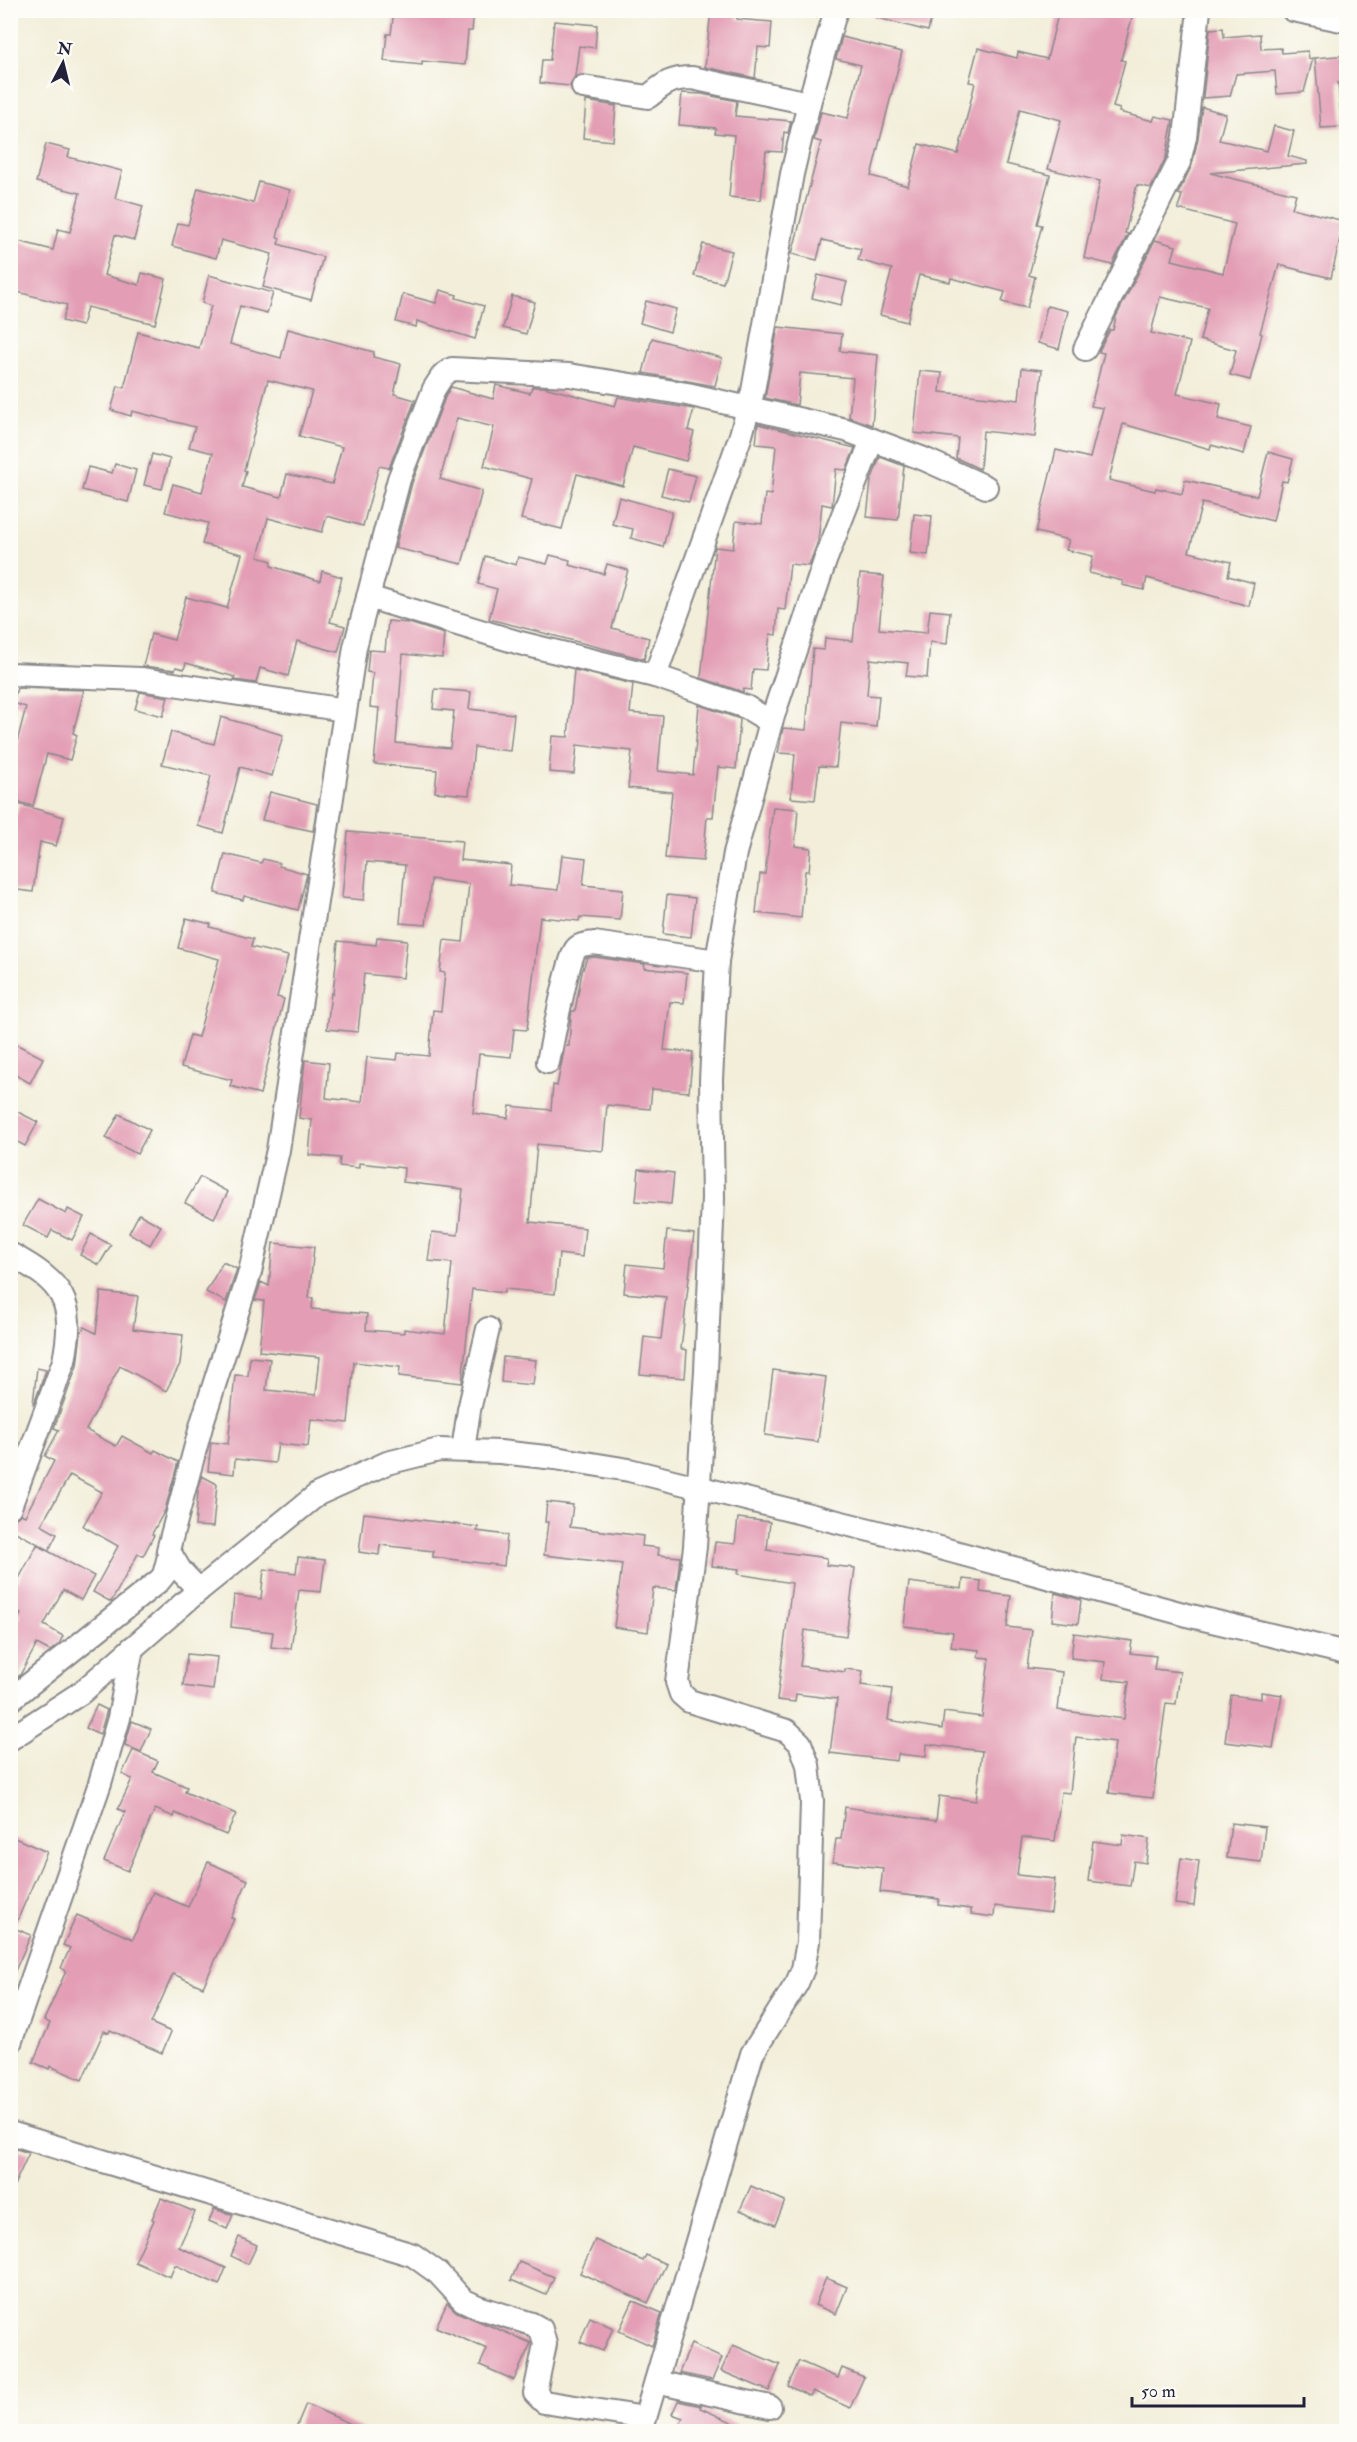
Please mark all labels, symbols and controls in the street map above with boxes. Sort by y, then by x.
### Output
north arrow [33,33,93,93]
text: N [55,38,74,60]
scale bar [1132,2370,1304,2408]
text: 50 m [1141,2380,1176,2403]

